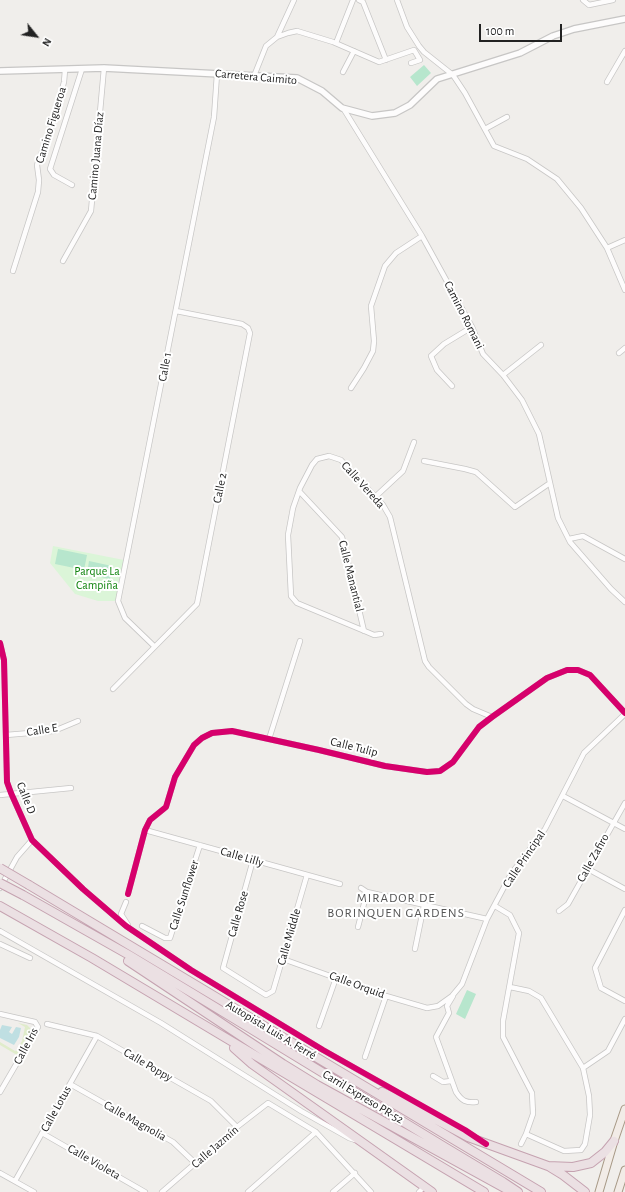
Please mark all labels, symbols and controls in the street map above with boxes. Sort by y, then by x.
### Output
north arrow [16,16,56,56]
scale bar [481,16,564,42]
text: 100 m [486,25,514,37]
text: N [40,36,54,48]
street label: Carretera Caimito [214,66,298,88]
street label: Camino Figueroa [33,85,69,165]
street label: Camino Juana Díaz [85,111,107,201]
street label: Camino Romani [441,279,487,351]
street label: Calle 1 [155,351,175,383]
street label: Calle Vereda [338,459,388,511]
street label: Calle 2 [210,472,230,504]
street label: Calle Manantial [335,539,367,613]
park label: Parque La Campiña [74,564,120,592]
street label: Calle E [26,720,58,740]
street label: Calle Tulip [329,734,379,760]
street label: Calle D [13,780,39,816]
street label: Calle Principal [499,827,549,891]
street label: Calle Zafiro [574,831,612,885]
street label: Calle Lilly [219,844,265,870]
street label: Calle Sunflower [166,858,202,932]
street label: Calle Rose [225,889,251,939]
district label: MIRADOR DE BORINQUEN GARDENS [327,890,465,921]
street label: Calle Middle [274,907,304,967]
street label: Calle Orquid [327,968,387,1002]
street label: Autopista Luis A. Ferré [223,997,319,1063]
street label: Calle Iris [10,1025,42,1067]
street label: Calle Poppy [121,1045,175,1085]
street label: Carril Expreso PR-52 [320,1067,406,1127]
street label: Calle Lotus [38,1084,74,1134]
street label: Calle Magnolia [101,1098,169,1144]
street label: Calle Jazmín [188,1123,242,1171]
street label: Calle Violeta [65,1141,123,1183]

